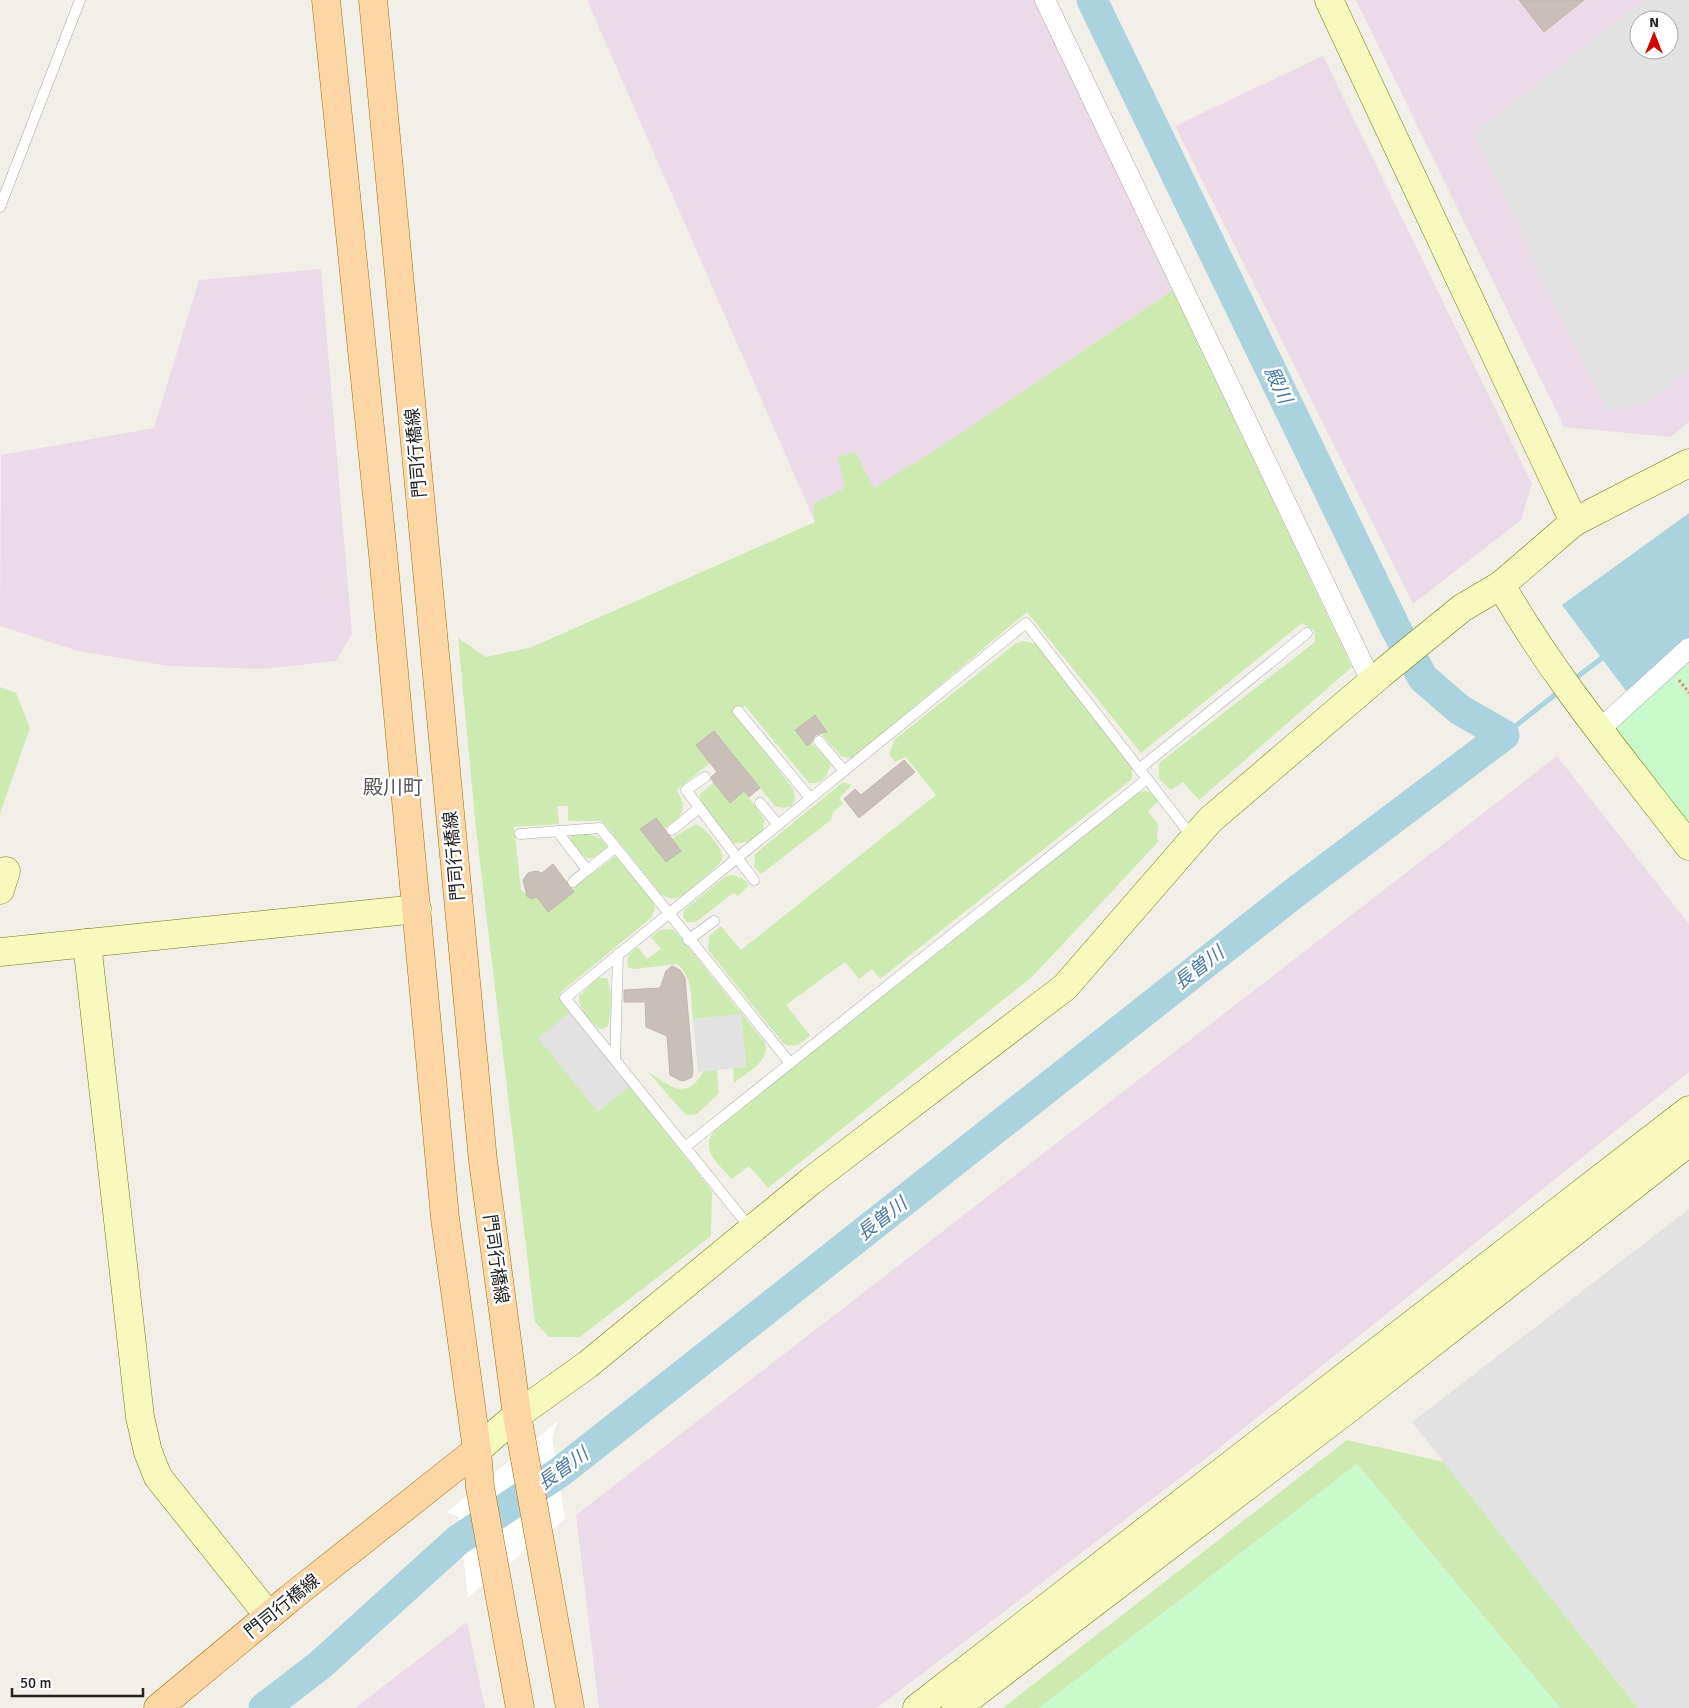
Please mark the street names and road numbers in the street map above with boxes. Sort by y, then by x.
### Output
street label: 門司行橋線 [401,407,431,499]
street label: 門司行橋線 [439,810,469,902]
street label: 門司行橋線 [479,1213,513,1305]
street label: 門司行橋線 [240,1569,324,1643]

